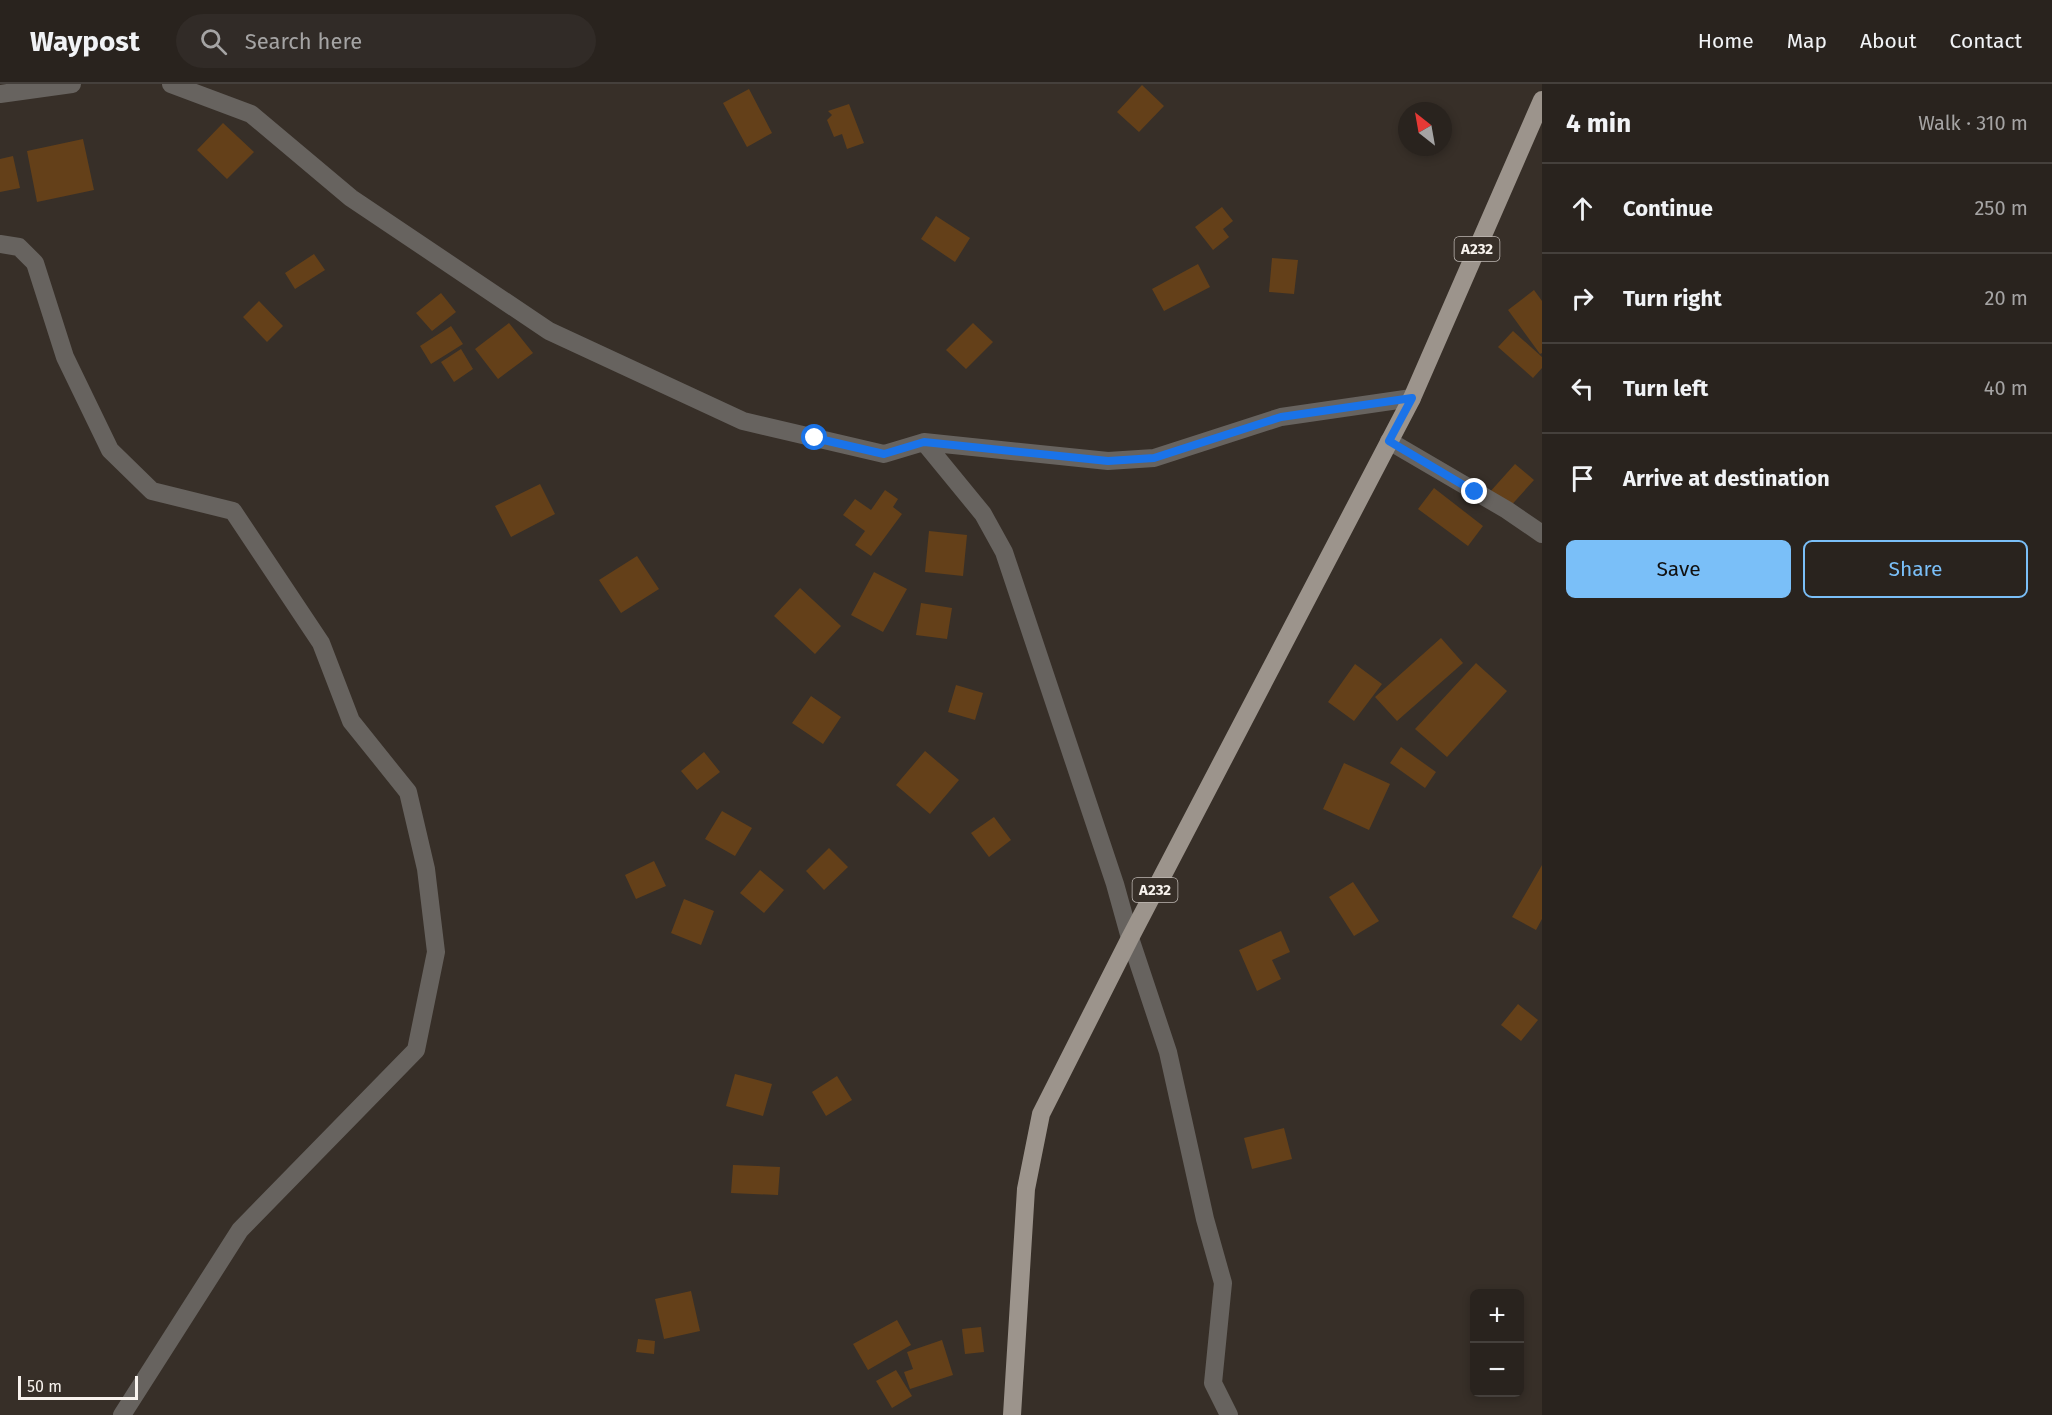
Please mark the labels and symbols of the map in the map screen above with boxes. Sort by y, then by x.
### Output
north arrow [1398,102,1452,156]
road number: A232 [1454,237,1500,261]
route start [801,424,827,450]
route end [1461,478,1487,504]
road number: A232 [1132,878,1178,902]
scale bar [18,1373,138,1400]

